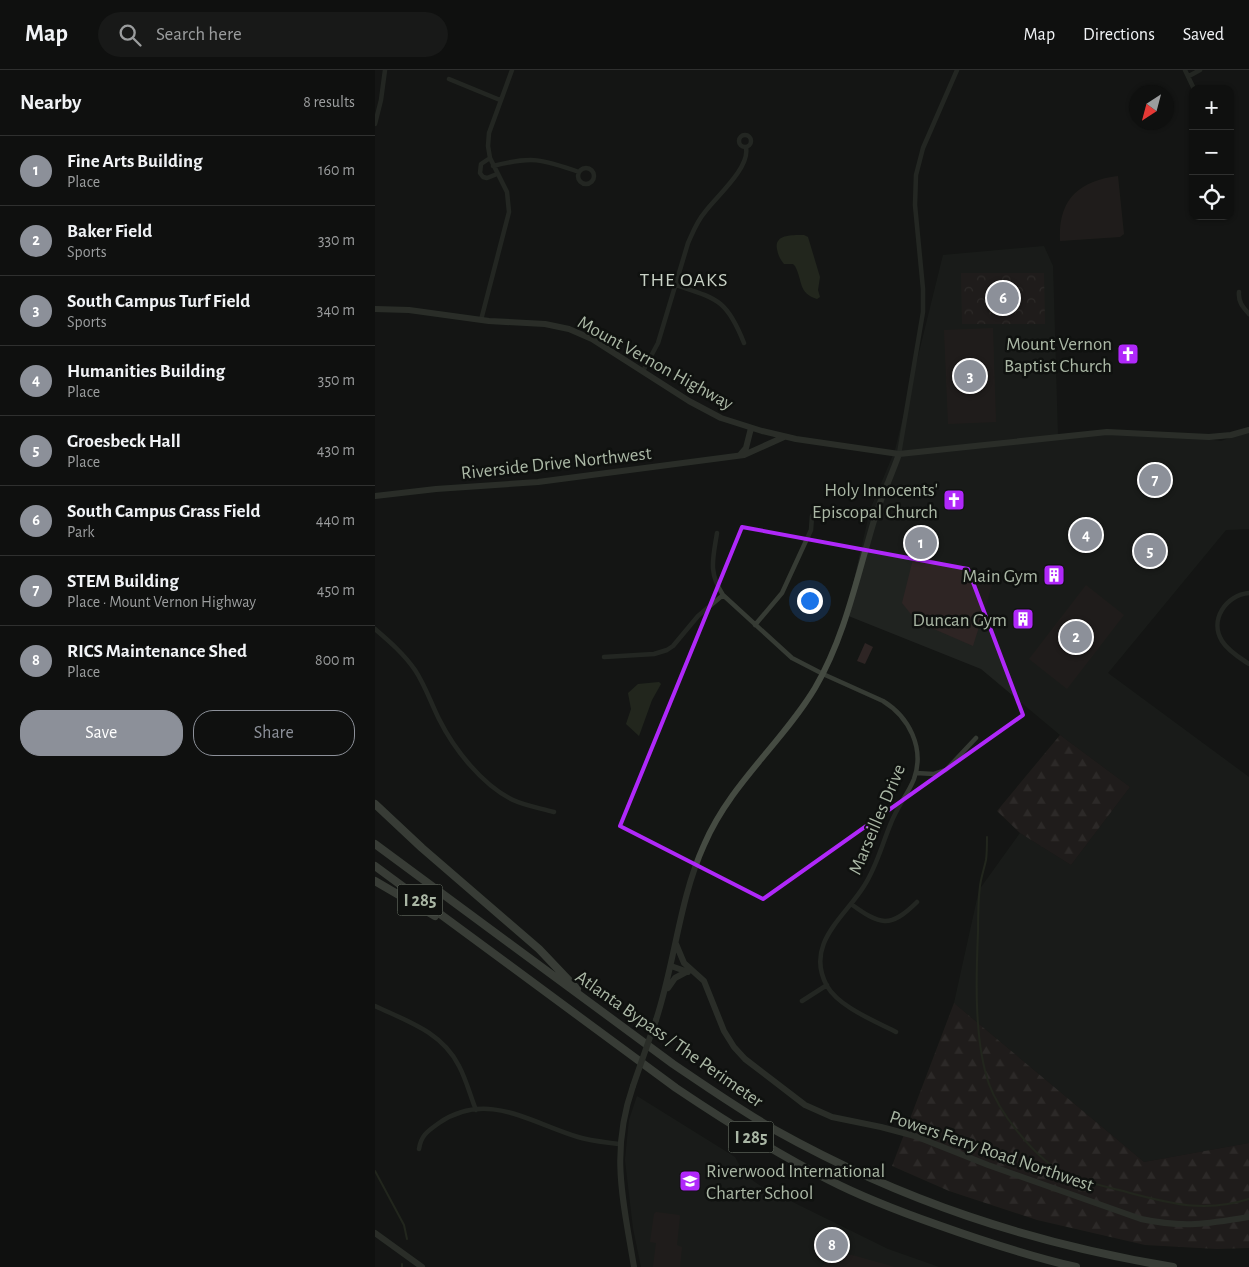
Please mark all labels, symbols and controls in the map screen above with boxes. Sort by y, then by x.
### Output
search box [98,12,448,57]
icon: search [116,21,144,49]
text: Map [25,22,68,46]
text: Search here [156,25,242,44]
text: Map [1024,26,1055,44]
text: Directions [1083,26,1155,44]
text: Saved [1183,26,1224,44]
north arrow [1129,85,1174,130]
map controls [1189,85,1234,220]
button: + [1189,85,1234,130]
text: Nearby [20,92,81,113]
text: 8 results [303,94,355,110]
button: − [1189,130,1234,175]
text: Fine Arts Building [67,152,202,171]
text: 1 [33,162,39,178]
text: 160 m [318,162,355,178]
text: Place [67,174,100,190]
button: locate [1189,175,1234,220]
text: Baker Field [67,222,152,241]
text: 2 [32,232,40,248]
text: 330 m [318,232,355,248]
text: Sports [67,244,107,260]
district label: THE OAKS [640,270,728,290]
pin: 6 [987,279,1019,317]
text: South Campus Turf Field [67,292,250,311]
text: 3 [33,302,39,318]
text: 340 m [317,302,355,318]
street label: Mount Vernon Highway [574,313,736,414]
text: Sports [67,314,107,330]
place label: Mount Vernon Baptist Church [1004,335,1112,376]
church icon: Mount Vernon Baptist Church [1116,342,1140,366]
pin: 3 [954,357,986,395]
text: Humanities Building [67,362,225,381]
text: 4 [32,372,40,388]
text: 350 m [318,372,355,388]
text: Place [67,384,100,400]
text: Groesbeck Hall [67,432,181,451]
text: 5 [33,442,39,458]
text: 430 m [317,442,355,458]
street label: Riverside Drive Northwest [460,444,652,483]
text: Place [67,454,100,470]
pin: 7 [1139,461,1171,499]
place label: Holy Innocents' Episcopal Church [812,481,938,522]
church icon: Holy Innocents' Episcopal Church [942,488,966,512]
text: South Campus Grass Field [67,502,261,521]
text: 6 [32,512,40,528]
text: 440 m [316,512,355,528]
pin: 4 [1070,516,1102,554]
text: Park [67,524,95,540]
pin: 1 [905,524,937,562]
pin: 5 [1134,532,1166,570]
building icon: Main Gym [1042,563,1066,587]
place label: Main Gym [963,567,1038,586]
text: STEM Building [67,572,179,591]
text: 7 [33,582,39,598]
text: 450 m [317,582,355,598]
your location [797,588,823,614]
text: Place · Mount Vernon Highway [67,594,256,610]
building icon: Duncan Gym [1011,607,1035,631]
place label: Duncan Gym [912,611,1007,630]
pin: 2 [1060,618,1092,656]
text: RICS Maintenance Shed [67,642,247,661]
text: 8 [32,652,40,668]
text: 800 m [315,652,355,668]
text: Place [67,664,100,680]
button: Save [20,710,183,756]
button: Share [193,710,355,756]
street label: Marseilles Drive [846,762,909,877]
road number: I 285 [397,884,443,916]
street label: Atlanta Bypass / The Perimeter [572,967,766,1111]
street label: Powers Ferry Road Northwest [887,1108,1096,1195]
road number: I 285 [729,1122,773,1152]
place label: Riverwood International Charter School [706,1162,885,1203]
school or university icon: Riverwood International Charter School [678,1169,702,1193]
pin: 8 [816,1226,848,1264]

